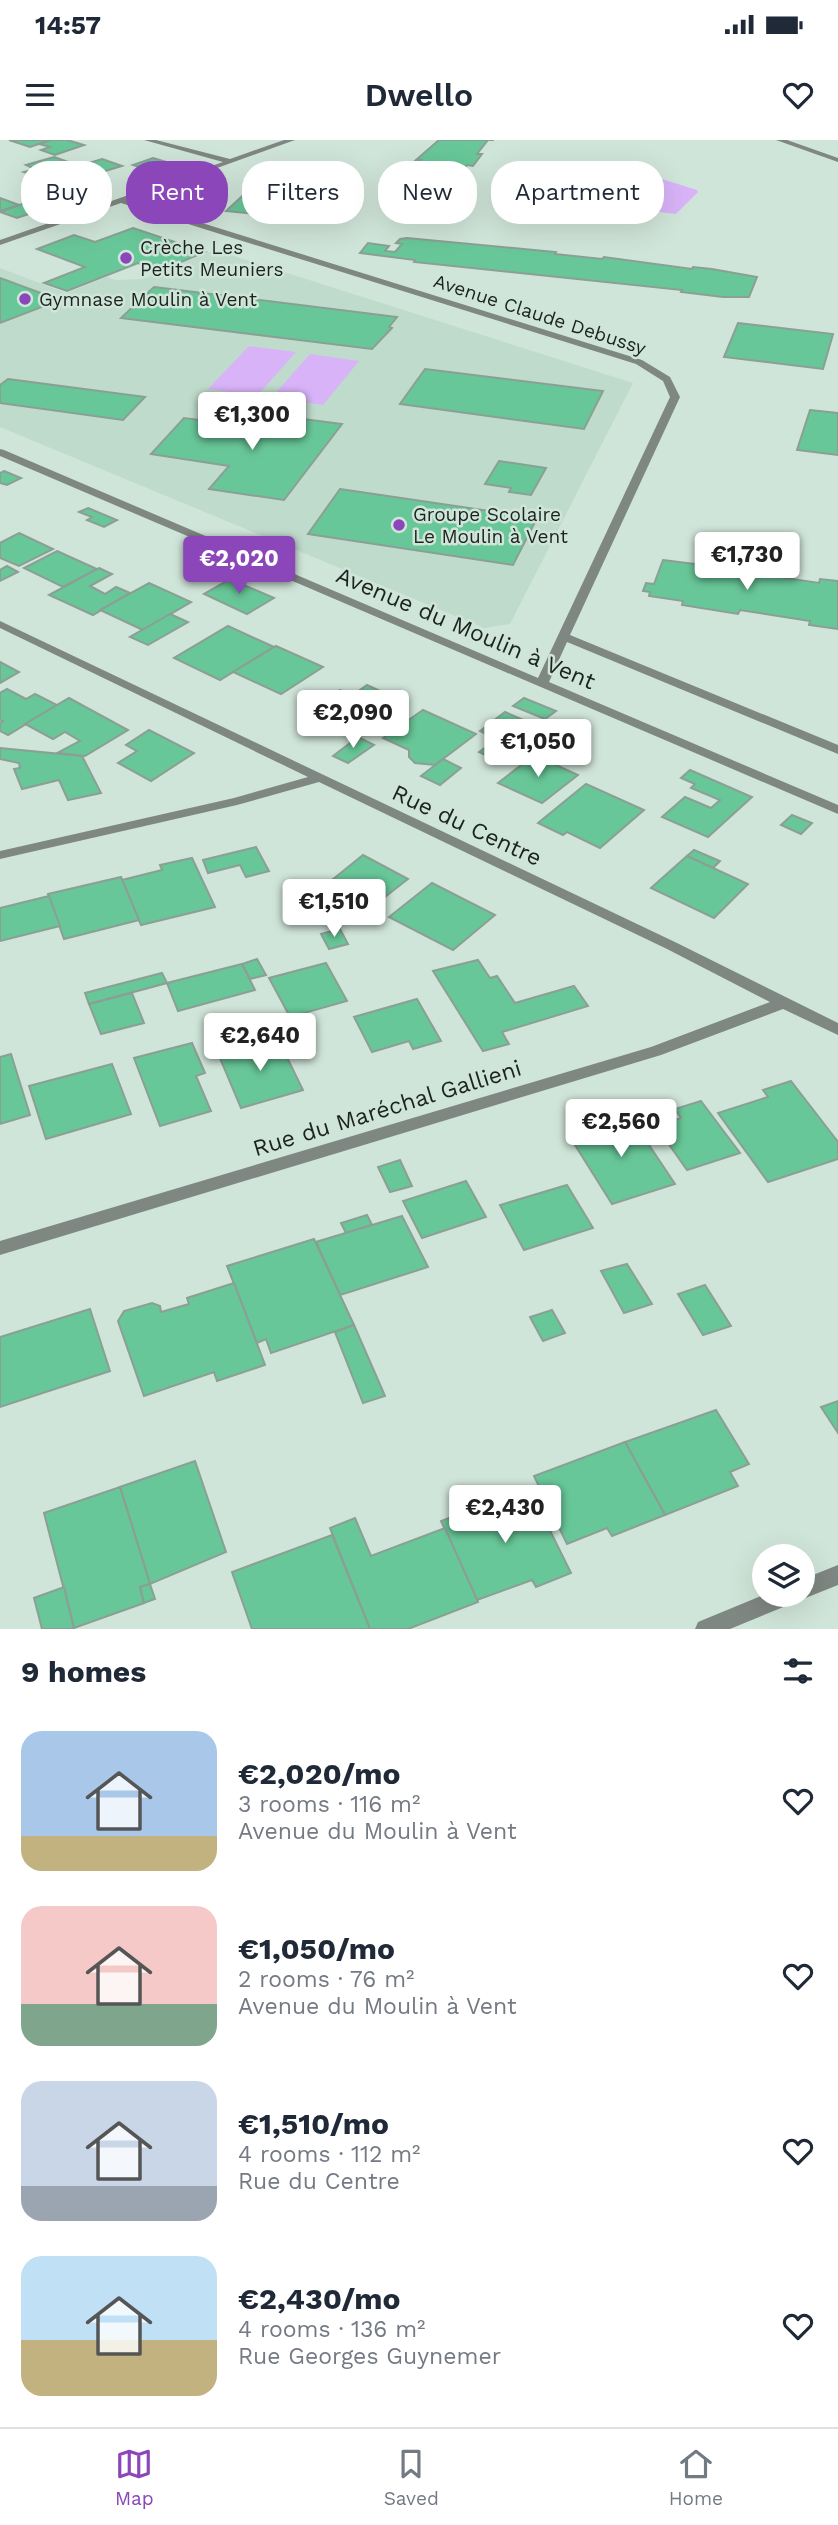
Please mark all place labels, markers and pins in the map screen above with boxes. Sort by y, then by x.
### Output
place label: Crèche Les Petits Meuniers [140,236,283,281]
marker: Crèche Les Petits Meuniers [118,250,134,266]
place label: Gymnase Moulin à Vent [39,288,257,311]
marker: Gymnase Moulin à Vent [17,291,33,307]
pin: €1,300 [195,392,309,452]
place label: Groupe Scolaire Le Moulin à Vent [413,503,568,548]
marker: Groupe Scolaire Le Moulin à Vent [391,517,407,533]
pin: €1,730 [690,532,804,592]
pin: €2,020 [182,536,296,596]
pin: €2,090 [296,690,410,750]
pin: €1,050 [481,720,595,779]
pin: €1,510 [277,880,391,939]
pin: €2,640 [203,1014,317,1073]
pin: €2,560 [564,1100,678,1159]
pin: €2,430 [448,1486,562,1545]

